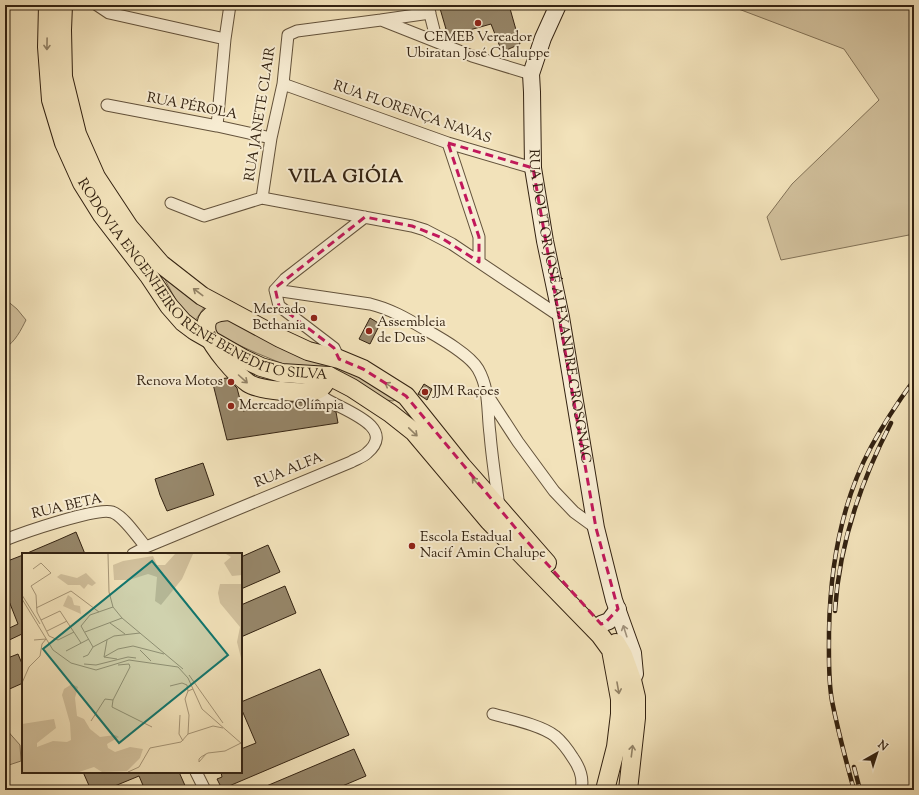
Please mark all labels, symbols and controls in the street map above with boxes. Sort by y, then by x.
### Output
marker: CEMEB Vereador Ubiratan José Chaluppe [473,18,483,28]
place label: CEMEB Vereador Ubiratan José Chaluppe [406,28,550,64]
one-way arrow [43,37,51,50]
street label: RUA JANETE CLAIR [240,45,282,183]
street label: RUA FLORENÇA NAVAS [330,76,494,150]
street label: RUA PÉROLA [145,88,240,126]
street label: RUA DOUTOR JOSÉ ALEXANDRE CROSGNAC [523,149,595,465]
district label: VILA GIÓIA [288,164,404,191]
street label: RODOVIA ENGENHEIRO RENÊ BENEDITO SILVA [72,175,329,386]
one-way arrow [193,288,204,297]
place label: Mercado Bethania [253,300,307,336]
marker: Mercado Bethania [309,313,319,323]
place label: Assembleia de Deus [377,313,446,349]
marker: Assembleia de Deus [364,326,374,336]
place label: Renova Motos [136,372,223,392]
one-way arrow [238,374,248,383]
marker: Renova Motos [226,377,236,387]
one-way arrow [384,381,396,389]
place label: JJM Rações [432,382,499,402]
marker: JJM Rações [420,387,430,397]
place label: Mercado Olímpia [239,396,344,416]
marker: Mercado Olímpia [226,401,236,411]
one-way arrow [408,427,418,437]
street label: RUA ALFA [252,448,327,494]
one-way arrow [471,477,480,487]
street label: RUA BETA [30,489,105,525]
place label: Escola Estadual Nacif Amin Chalupe [420,528,546,564]
marker: Escola Estadual Nacif Amin Chalupe [407,541,417,551]
inset map [22,553,242,773]
one-way arrow [621,626,629,638]
one-way arrow [614,681,622,694]
north arrow [857,733,897,773]
text: N [873,736,891,755]
one-way arrow [628,745,636,758]

